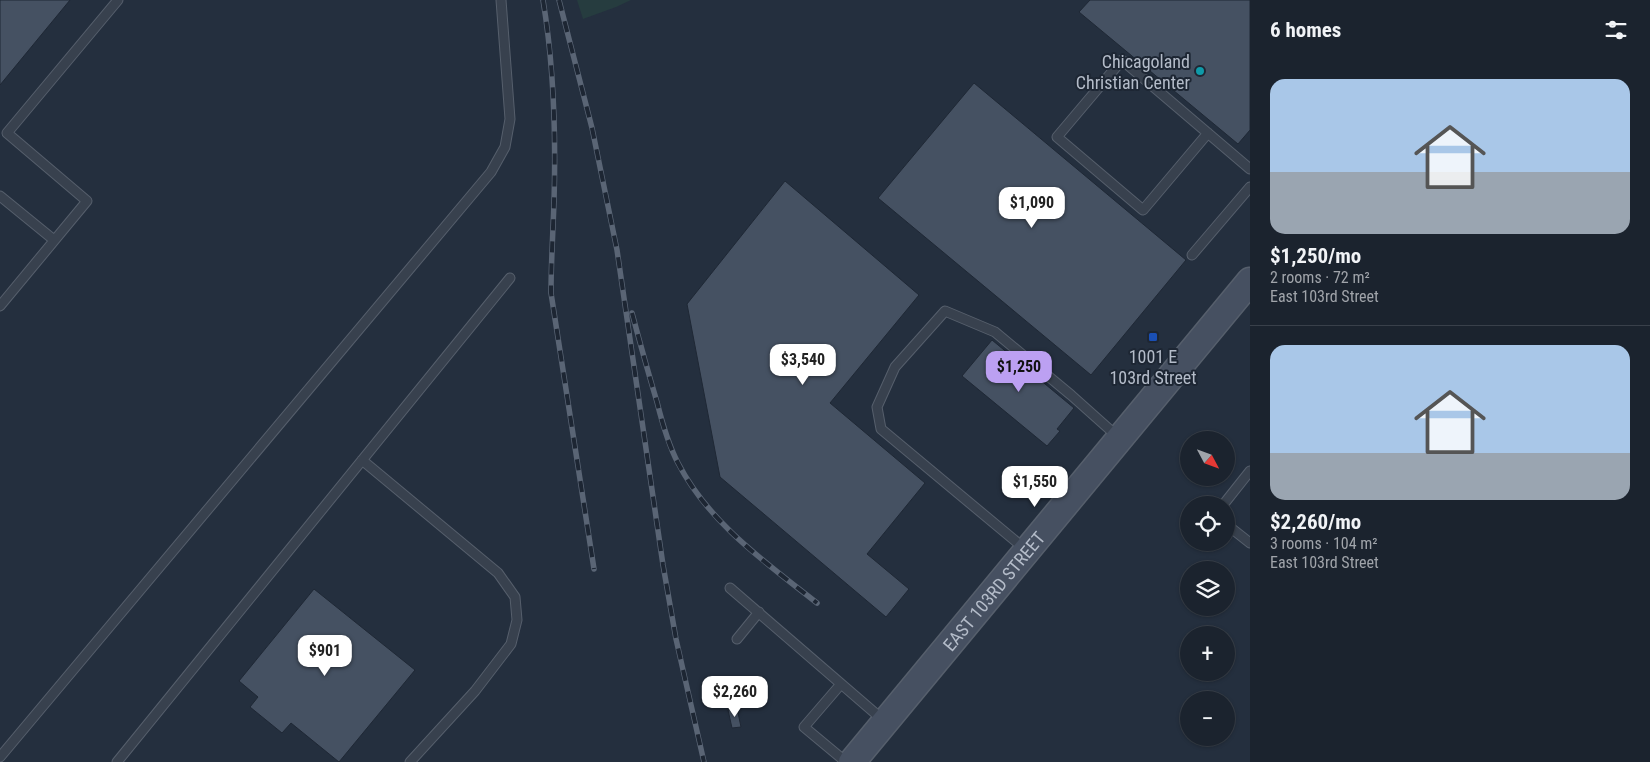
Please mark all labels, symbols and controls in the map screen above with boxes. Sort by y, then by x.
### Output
icon: filters [1602,16,1630,44]
text: 6 homes [1270,18,1341,42]
place label: Chicagoland Christian Center [1076,51,1191,93]
marker: Chicagoland Christian Center [1194,65,1206,77]
icon: home [1405,112,1495,202]
pin: $1,090 [991,186,1073,229]
text: $1,090 [1010,193,1054,212]
text: $1,250/mo [1270,244,1361,268]
text: 2 rooms · 72 m² [1270,268,1370,287]
text: East 103rd Street [1270,287,1379,306]
marker: 1001 E 103rd Street [1147,331,1159,343]
pin: $3,540 [762,344,844,386]
place label: 1001 E 103rd Street [1109,346,1197,388]
text: $3,540 [781,350,825,369]
pin: $1,250 [978,350,1060,393]
text: $1,250 [997,357,1041,376]
icon: home [1405,377,1495,467]
north arrow [1180,431,1235,486]
map controls [1180,431,1235,746]
pin: $1,550 [994,466,1076,508]
text: $1,550 [1013,472,1057,491]
button: locate [1180,496,1235,551]
text: $2,260/mo [1270,510,1361,534]
street label: EAST 103RD STREET [938,527,1049,655]
text: 3 rooms · 104 m² [1270,534,1378,553]
text: East 103rd Street [1270,553,1379,572]
button: layers [1180,561,1235,616]
button: + [1180,626,1235,681]
pin: $901 [295,634,355,677]
text: $901 [309,641,341,660]
pin: $2,260 [694,676,776,718]
text: $2,260 [713,682,757,701]
button: − [1180,691,1235,746]

